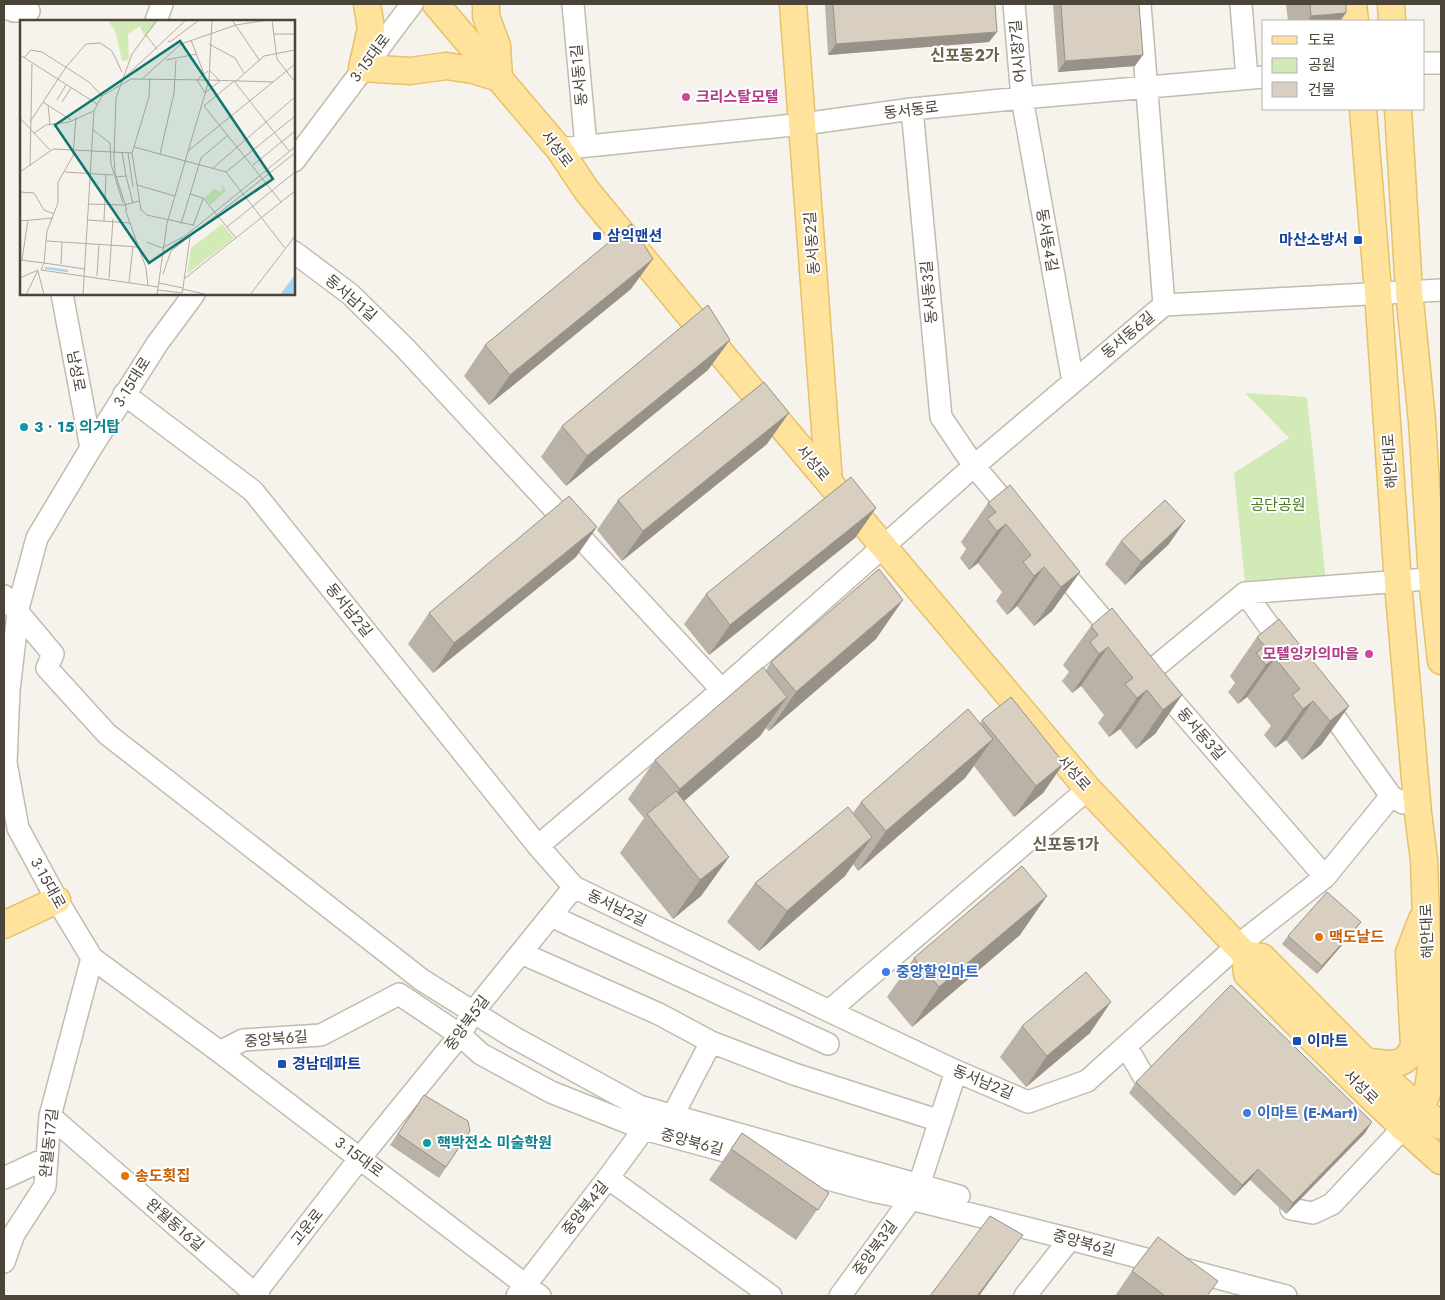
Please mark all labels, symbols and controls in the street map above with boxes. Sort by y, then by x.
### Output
street label: 어시장7길 [1004,19,1032,83]
inset map [20,20,295,295]
legend [1262,20,1425,110]
street label: 3·15대로 [345,29,395,87]
text: 도로 [1308,29,1336,51]
street label: 동서동1길 [565,43,593,107]
district label: 신포동2가 [930,44,1000,67]
text: 공원 [1308,54,1336,76]
text: 건물 [1308,79,1336,101]
place label: 크리스탈모텔 [696,86,779,108]
marker: 크리스탈모텔 [680,91,692,103]
street label: 동서동로 [882,96,940,124]
street label: 서성로 [536,126,578,172]
street label: 동서동4길 [1031,207,1063,273]
street label: 동서동2길 [799,210,825,276]
place label: 삼익맨션 [607,225,662,247]
place label: 마산소방서 [1279,229,1348,251]
marker: 삼익맨션 [591,230,603,242]
marker: 마산소방서 [1352,234,1364,246]
street label: 동서동3길 [915,259,943,325]
street label: 동서남1길 [320,269,382,327]
street label: 동서동6길 [1096,306,1160,364]
street label: 남성로 [61,349,91,393]
street label: 3·15대로 [108,353,156,411]
place label: 3ㆍ15 의거탑 [34,416,120,438]
marker: 3ㆍ15 의거탑 [18,421,30,433]
street label: 해안대로 [1377,433,1403,489]
street label: 서성로 [791,440,835,486]
park label: 공단공원 [1250,494,1306,516]
street label: 동서남2길 [320,578,378,642]
place label: 모텔잉카의마을 [1262,643,1359,665]
marker: 모텔잉카의마을 [1363,648,1375,660]
street label: 동서동3길 [1172,703,1230,765]
street label: 서성로 [1052,750,1096,796]
district label: 신포동1가 [1032,833,1100,856]
street label: 3·15대로 [25,853,71,913]
street label: 동서남2길 [584,884,650,932]
street label: 해안대로 [1415,903,1439,959]
place label: 맥도날드 [1329,926,1384,948]
marker: 맥도날드 [1313,931,1325,943]
place label: 중앙할인마트 [896,961,979,983]
marker: 중앙할인마트 [880,966,892,978]
street label: 중앙북5길 [439,991,495,1055]
street label: 중앙북6길 [243,1025,309,1053]
place label: 이마트 [1307,1030,1349,1052]
marker: 이마트 [1291,1035,1303,1047]
place label: 경남데파트 [292,1053,361,1075]
marker: 경남데파트 [276,1058,288,1070]
street label: 동서남2길 [949,1059,1017,1105]
street label: 서성로 [1339,1065,1383,1109]
place label: 이마트 (E-Mart) [1257,1102,1358,1124]
street label: 완월동17길 [34,1107,64,1179]
marker: 이마트 (E-Mart) [1241,1107,1253,1119]
street label: 중앙북6길 [658,1123,726,1161]
street label: 3·15대로 [330,1132,388,1182]
place label: 핵박전소 미술학원 [437,1132,552,1154]
marker: 핵박전소 미술학원 [421,1137,433,1149]
place label: 송도횟집 [135,1165,190,1187]
marker: 송도횟집 [119,1170,131,1182]
street label: 중앙북4길 [557,1176,613,1240]
street label: 완월동16길 [141,1194,209,1256]
street label: 고운로 [286,1204,328,1250]
street label: 중앙북3길 [847,1216,903,1280]
street label: 중앙북6길 [1050,1224,1118,1262]

